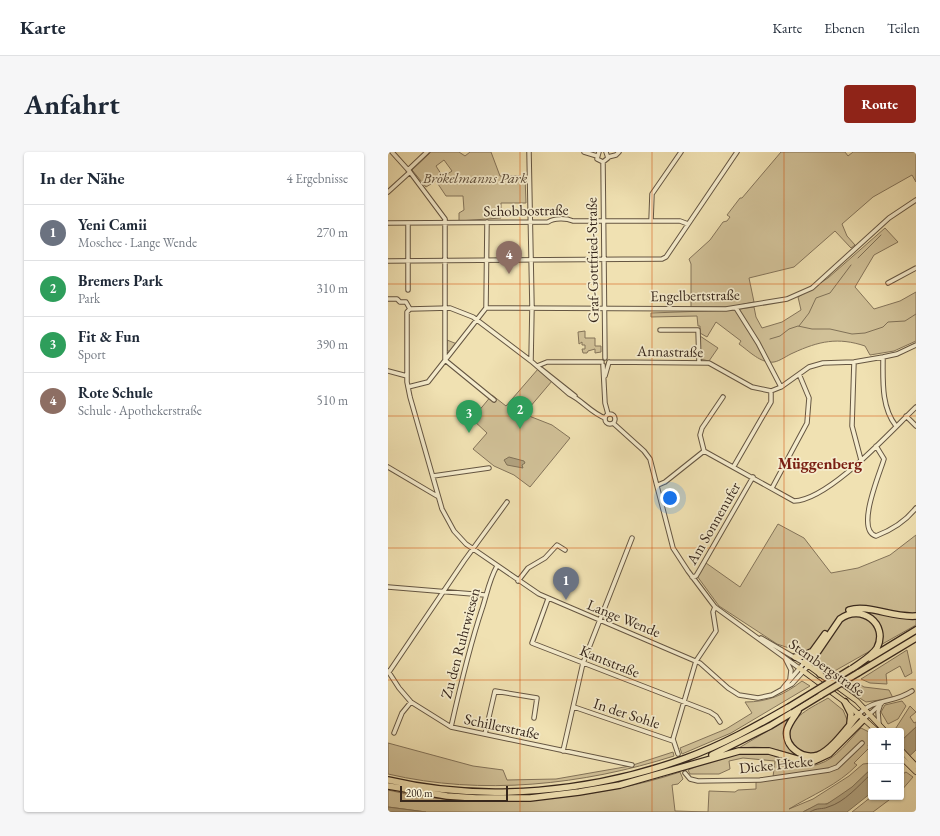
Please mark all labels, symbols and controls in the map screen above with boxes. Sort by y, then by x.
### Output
text: Karte [20,15,66,40]
text: Karte [773,19,802,37]
text: Ebenen [824,19,865,37]
text: Teilen [887,19,920,37]
button: Route [844,85,916,123]
text: Anfahrt [24,86,120,122]
text: In der Nähe [40,167,125,189]
park label: Brökelmanns Park [422,168,527,187]
text: 4 Ergebnisse [287,170,348,187]
street label: Graf-Gottfried-Straße [581,197,603,323]
street label: Schobbostraße [483,200,569,220]
text: Yeni Camii [78,215,147,234]
text: 1 [50,224,56,241]
text: 270 m [317,224,348,241]
text: Moschee · Lange Wende [78,234,197,251]
pin: 4 [496,241,522,274]
text: Bremers Park [78,271,163,290]
text: 2 [50,280,56,297]
text: 310 m [317,280,348,297]
street label: Engelbertstraße [650,285,740,305]
text: Park [78,290,100,307]
text: Fit & Fun [78,327,140,346]
text: 3 [50,336,56,353]
text: 390 m [317,336,348,353]
street label: Annastraße [636,341,703,361]
text: Sport [78,346,106,363]
text: Rote Schule [78,383,153,402]
text: 4 [50,392,56,409]
text: 510 m [317,392,348,409]
pin: 2 [507,396,533,429]
pin: 3 [456,400,482,433]
text: Schule · Apothekerstraße [78,402,202,419]
district label: Müggenberg [778,453,863,474]
street label: Am Sonnenufer [681,478,744,569]
your location [660,488,680,508]
pin: 1 [553,567,579,600]
street label: Zu den Ruhrwiesen [436,585,484,701]
street label: Lange Wende [585,595,664,641]
street label: Stembergstraße [785,634,869,700]
street label: Kantstraße [577,640,643,682]
street label: In der Sohle [591,693,663,733]
street label: Schillerstraße [463,709,542,743]
map controls [868,728,904,800]
button: + [868,728,904,764]
street label: Dicke Hecke [738,751,814,777]
button: − [868,764,904,800]
scale bar [400,784,508,803]
text: 200 m [406,786,433,800]

